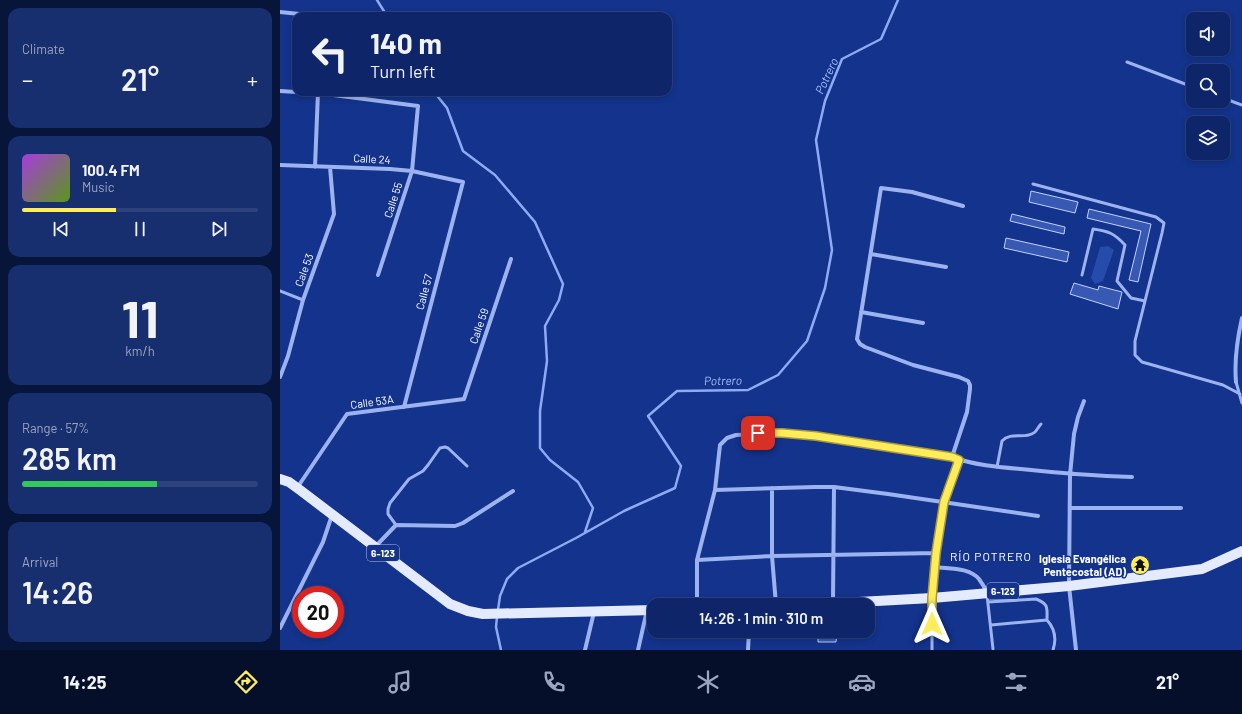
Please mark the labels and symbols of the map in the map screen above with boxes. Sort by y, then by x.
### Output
water label: Potrero [812,55,840,96]
street label: Calle 24 [353,151,391,166]
street label: Calle 55 [381,180,404,219]
street label: Cale 53 [292,252,315,288]
street label: Calle 57 [413,273,434,311]
street label: Calle 59 [466,306,491,345]
water label: Potrero [704,373,742,387]
street label: Calle 53A [350,392,395,411]
pin [741,416,775,450]
road number: 6-123 [367,545,399,561]
district label: RÍO POTRERO [950,549,1032,563]
place label: Iglesia Evangélica Pentecostal (AD) [1039,552,1126,578]
temple icon: Iglesia Evangélica Pentecostal (AD) [1129,554,1151,576]
road number: 6-123 [987,583,1019,599]
speed limit sign: 20 [292,586,344,638]
position arrow [911,603,953,645]

